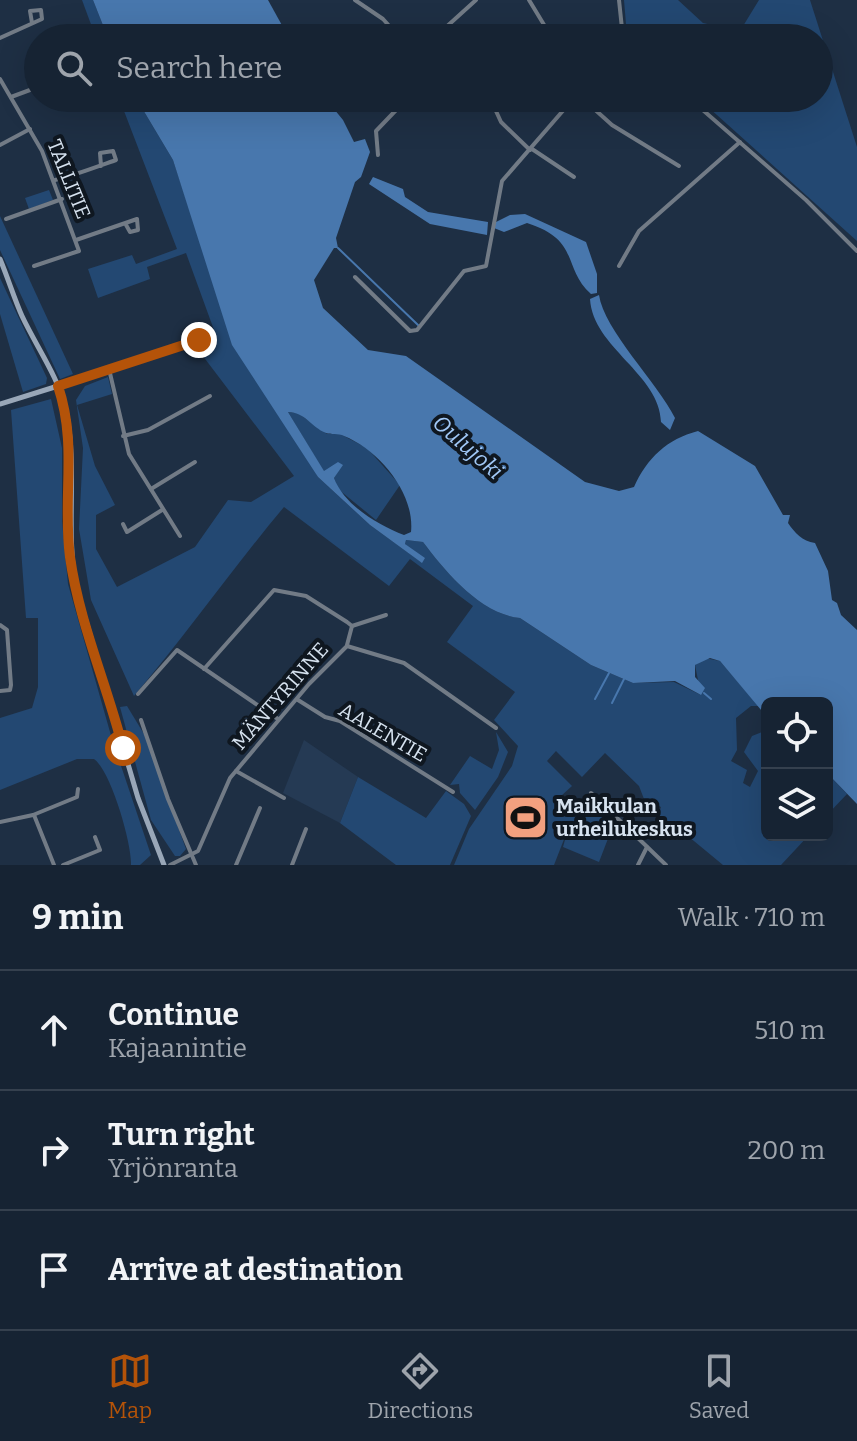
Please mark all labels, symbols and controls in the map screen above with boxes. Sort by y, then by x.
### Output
search box [24,24,833,112]
icon: search [52,46,96,90]
text: Search here [116,50,283,86]
street label: TALLITIE [42,136,96,222]
route end [181,322,217,358]
water label: Oulujoki [427,409,509,485]
street label: MÄNTYRINNE [227,637,333,755]
street label: AALENTIE [335,697,431,767]
map controls [761,697,833,841]
button: locate [761,697,833,769]
route start [105,730,141,766]
button: layers [761,769,833,841]
sports icon: Maikkulan urheilukeskus [501,793,549,841]
place label: Maikkulan urheilukeskus [556,794,693,841]
text: 9 min [32,897,123,938]
text: Walk · 710 m [678,902,825,933]
text: Continue [108,997,239,1033]
icon: ahead [32,1008,76,1052]
text: 510 m [754,1015,825,1046]
text: Kajaanintie [108,1033,247,1064]
text: Turn right [108,1117,255,1153]
icon: right [32,1128,76,1172]
text: 200 m [748,1135,825,1166]
text: Yrjönranta [108,1153,238,1184]
icon: arrive [32,1248,76,1292]
text: Arrive at destination [108,1252,403,1288]
tab: Map [108,1349,152,1424]
tab: Directions [368,1349,473,1424]
tab: Saved [689,1349,749,1424]

